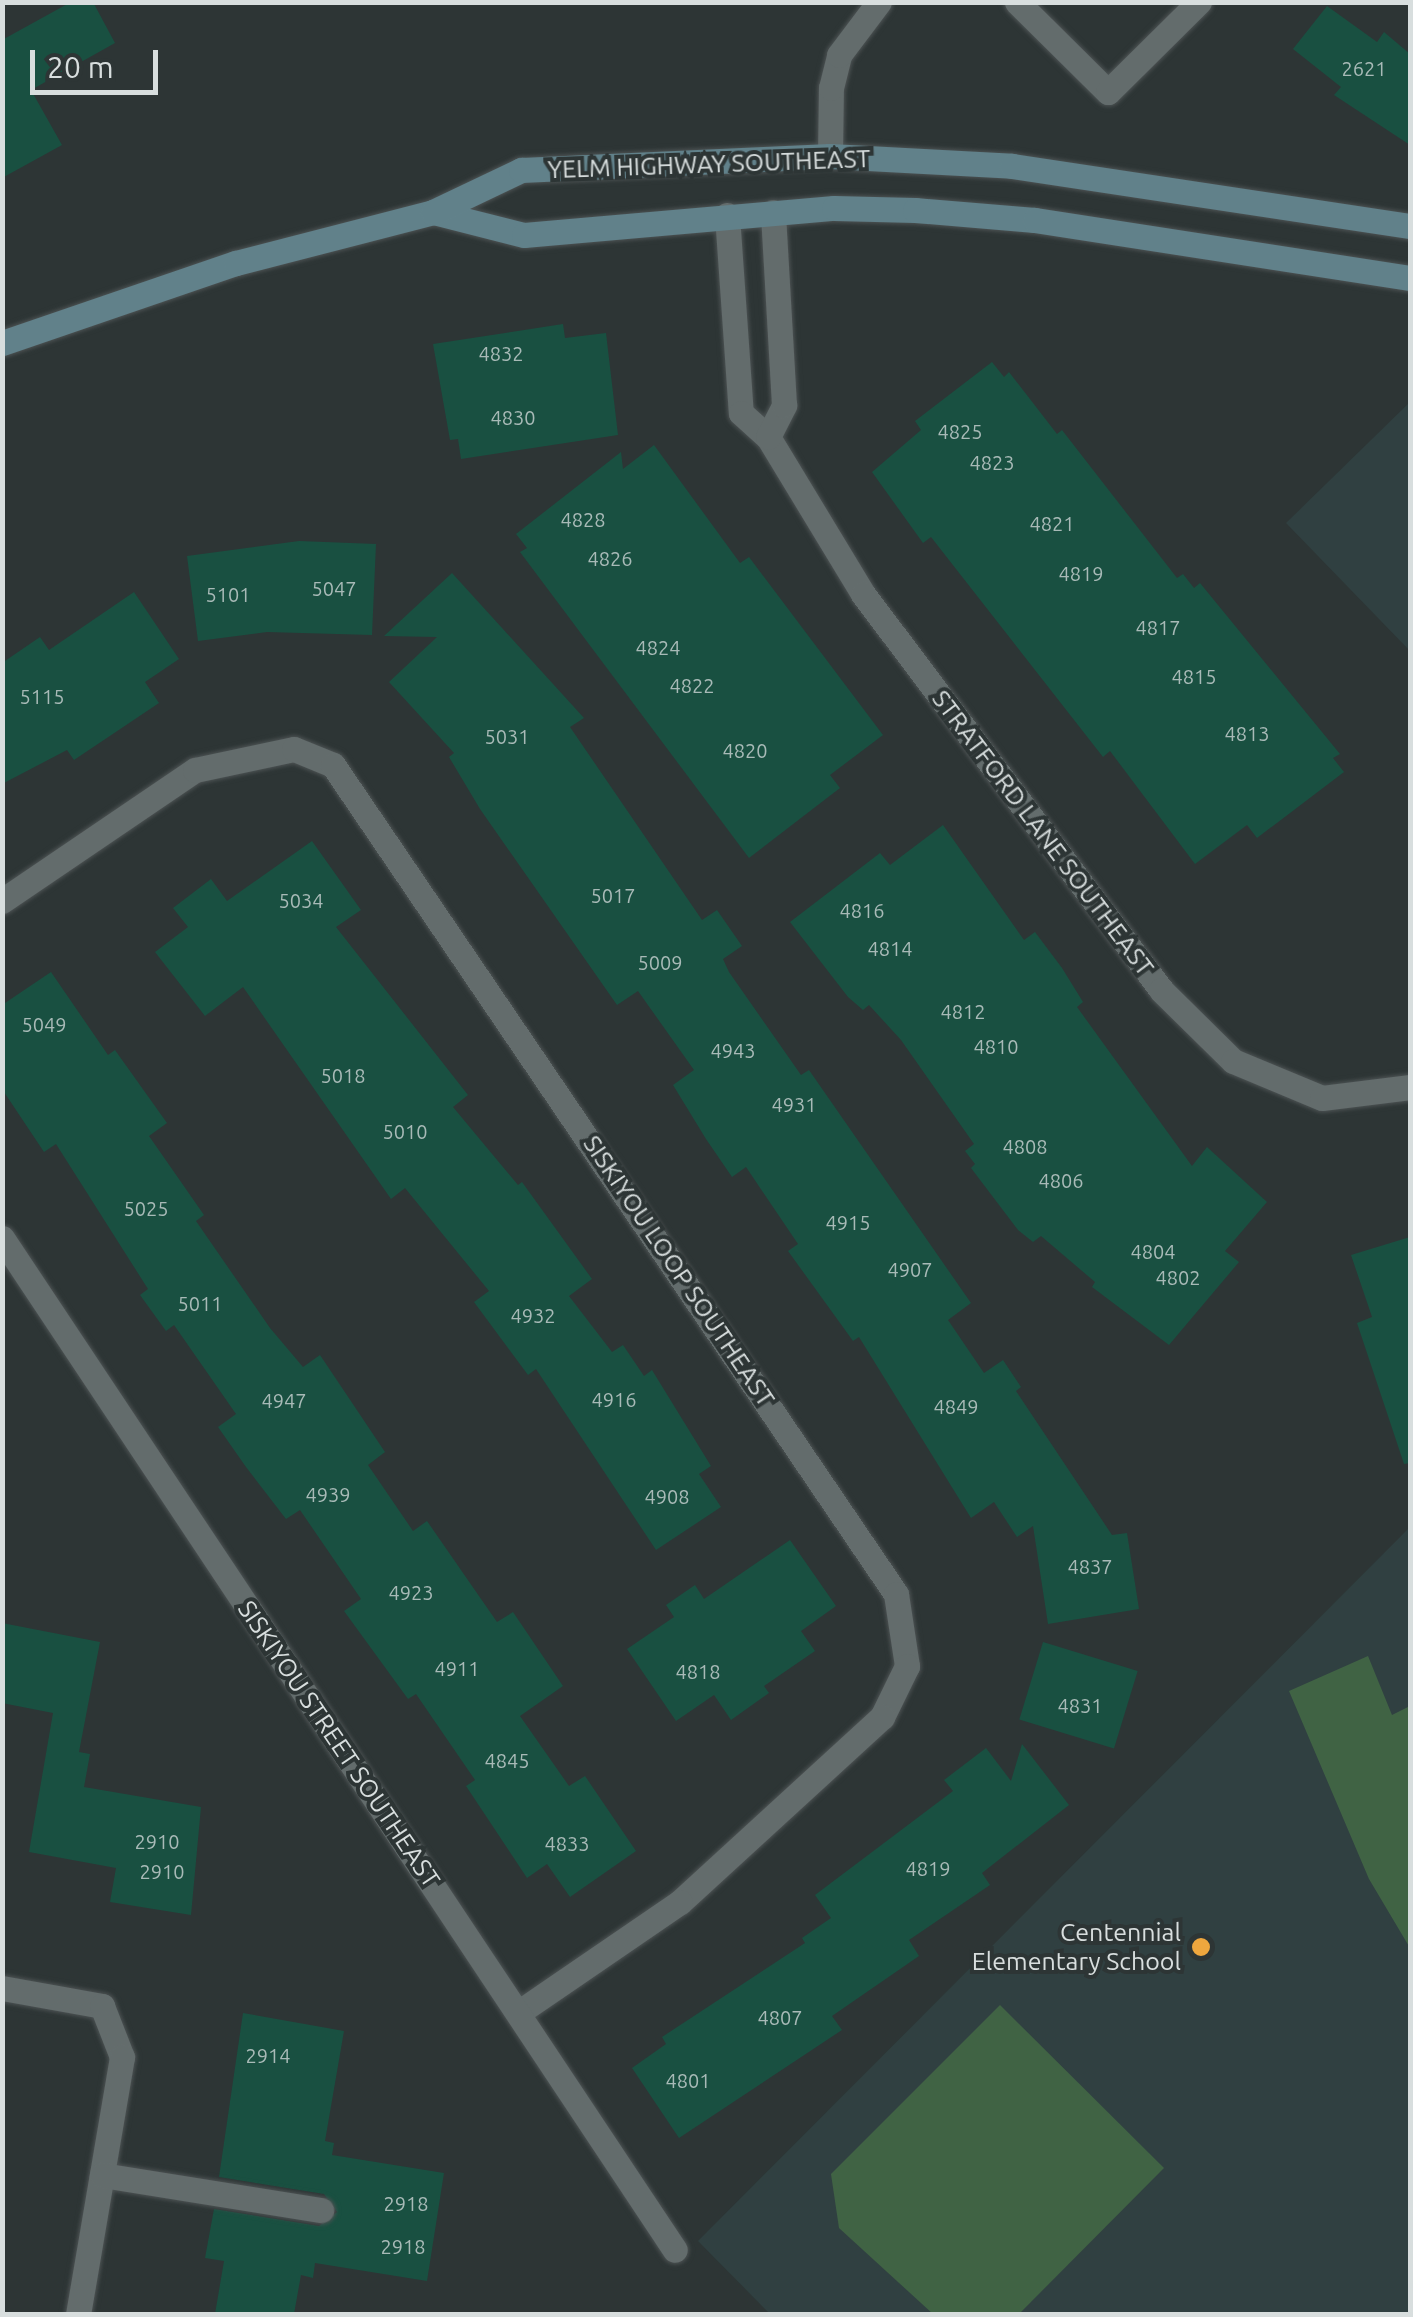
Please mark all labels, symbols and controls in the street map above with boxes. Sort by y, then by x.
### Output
scale bar [35,30,162,92]
text: 20 m [47,50,114,84]
house number: 2621 [1341,56,1387,80]
street label: YELM HIGHWAY SOUTHEAST [547,143,871,185]
house number: 4832 [478,341,524,365]
house number: 4830 [490,405,536,429]
house number: 4825 [937,419,983,443]
house number: 4823 [969,450,1015,474]
house number: 4828 [560,507,606,531]
house number: 4821 [1029,511,1075,535]
house number: 4826 [587,546,633,570]
house number: 4819 [1058,561,1104,585]
house number: 5047 [311,576,357,600]
house number: 5101 [205,582,251,606]
house number: 4817 [1135,615,1181,639]
house number: 4824 [635,635,681,659]
house number: 4815 [1171,664,1217,688]
house number: 4822 [669,673,715,697]
house number: 5115 [19,684,65,708]
street label: STRATFORD LANE SOUTHEAST [926,684,1160,982]
house number: 4813 [1224,721,1270,745]
house number: 5031 [484,724,530,748]
house number: 4820 [722,738,768,762]
house number: 5017 [590,883,636,907]
house number: 5034 [278,888,324,912]
house number: 4816 [839,898,885,922]
house number: 4814 [867,936,913,960]
house number: 5009 [637,950,683,974]
house number: 4812 [940,999,986,1023]
house number: 5049 [21,1012,67,1036]
house number: 4810 [973,1034,1019,1058]
house number: 4943 [710,1038,756,1062]
house number: 5018 [320,1063,366,1087]
house number: 4931 [771,1092,817,1116]
house number: 5010 [382,1119,428,1143]
street label: SISKIYOU LOOP SOUTHEAST [577,1130,781,1412]
house number: 4808 [1002,1134,1048,1158]
house number: 4806 [1038,1168,1084,1192]
house number: 5025 [123,1196,169,1220]
house number: 4915 [825,1210,871,1234]
house number: 4804 [1130,1239,1176,1263]
house number: 4907 [887,1257,933,1281]
house number: 4802 [1155,1265,1201,1289]
house number: 5011 [177,1291,223,1315]
house number: 4932 [510,1303,556,1327]
house number: 4916 [591,1387,637,1411]
house number: 4947 [261,1388,307,1412]
house number: 4849 [933,1394,979,1418]
house number: 4939 [305,1482,351,1506]
house number: 4908 [644,1484,690,1508]
house number: 4837 [1067,1554,1113,1578]
house number: 4923 [388,1580,434,1604]
street label: SISKIYOU STREET SOUTHEAST [232,1595,446,1893]
house number: 4911 [434,1656,480,1680]
house number: 4818 [675,1659,721,1683]
house number: 4831 [1057,1693,1103,1717]
house number: 4845 [484,1748,530,1772]
house number: 2910 [134,1829,180,1853]
house number: 4833 [544,1831,590,1855]
house number: 4819 [905,1856,951,1880]
house number: 2910 [139,1859,185,1883]
place label: Centennial Elementary School [972,1918,1181,1977]
marker: Centennial Elementary School [1190,1936,1212,1958]
house number: 4807 [757,2005,803,2029]
house number: 2914 [245,2043,291,2067]
house number: 4801 [665,2068,711,2092]
house number: 2918 [383,2191,429,2215]
house number: 2918 [380,2234,426,2258]

